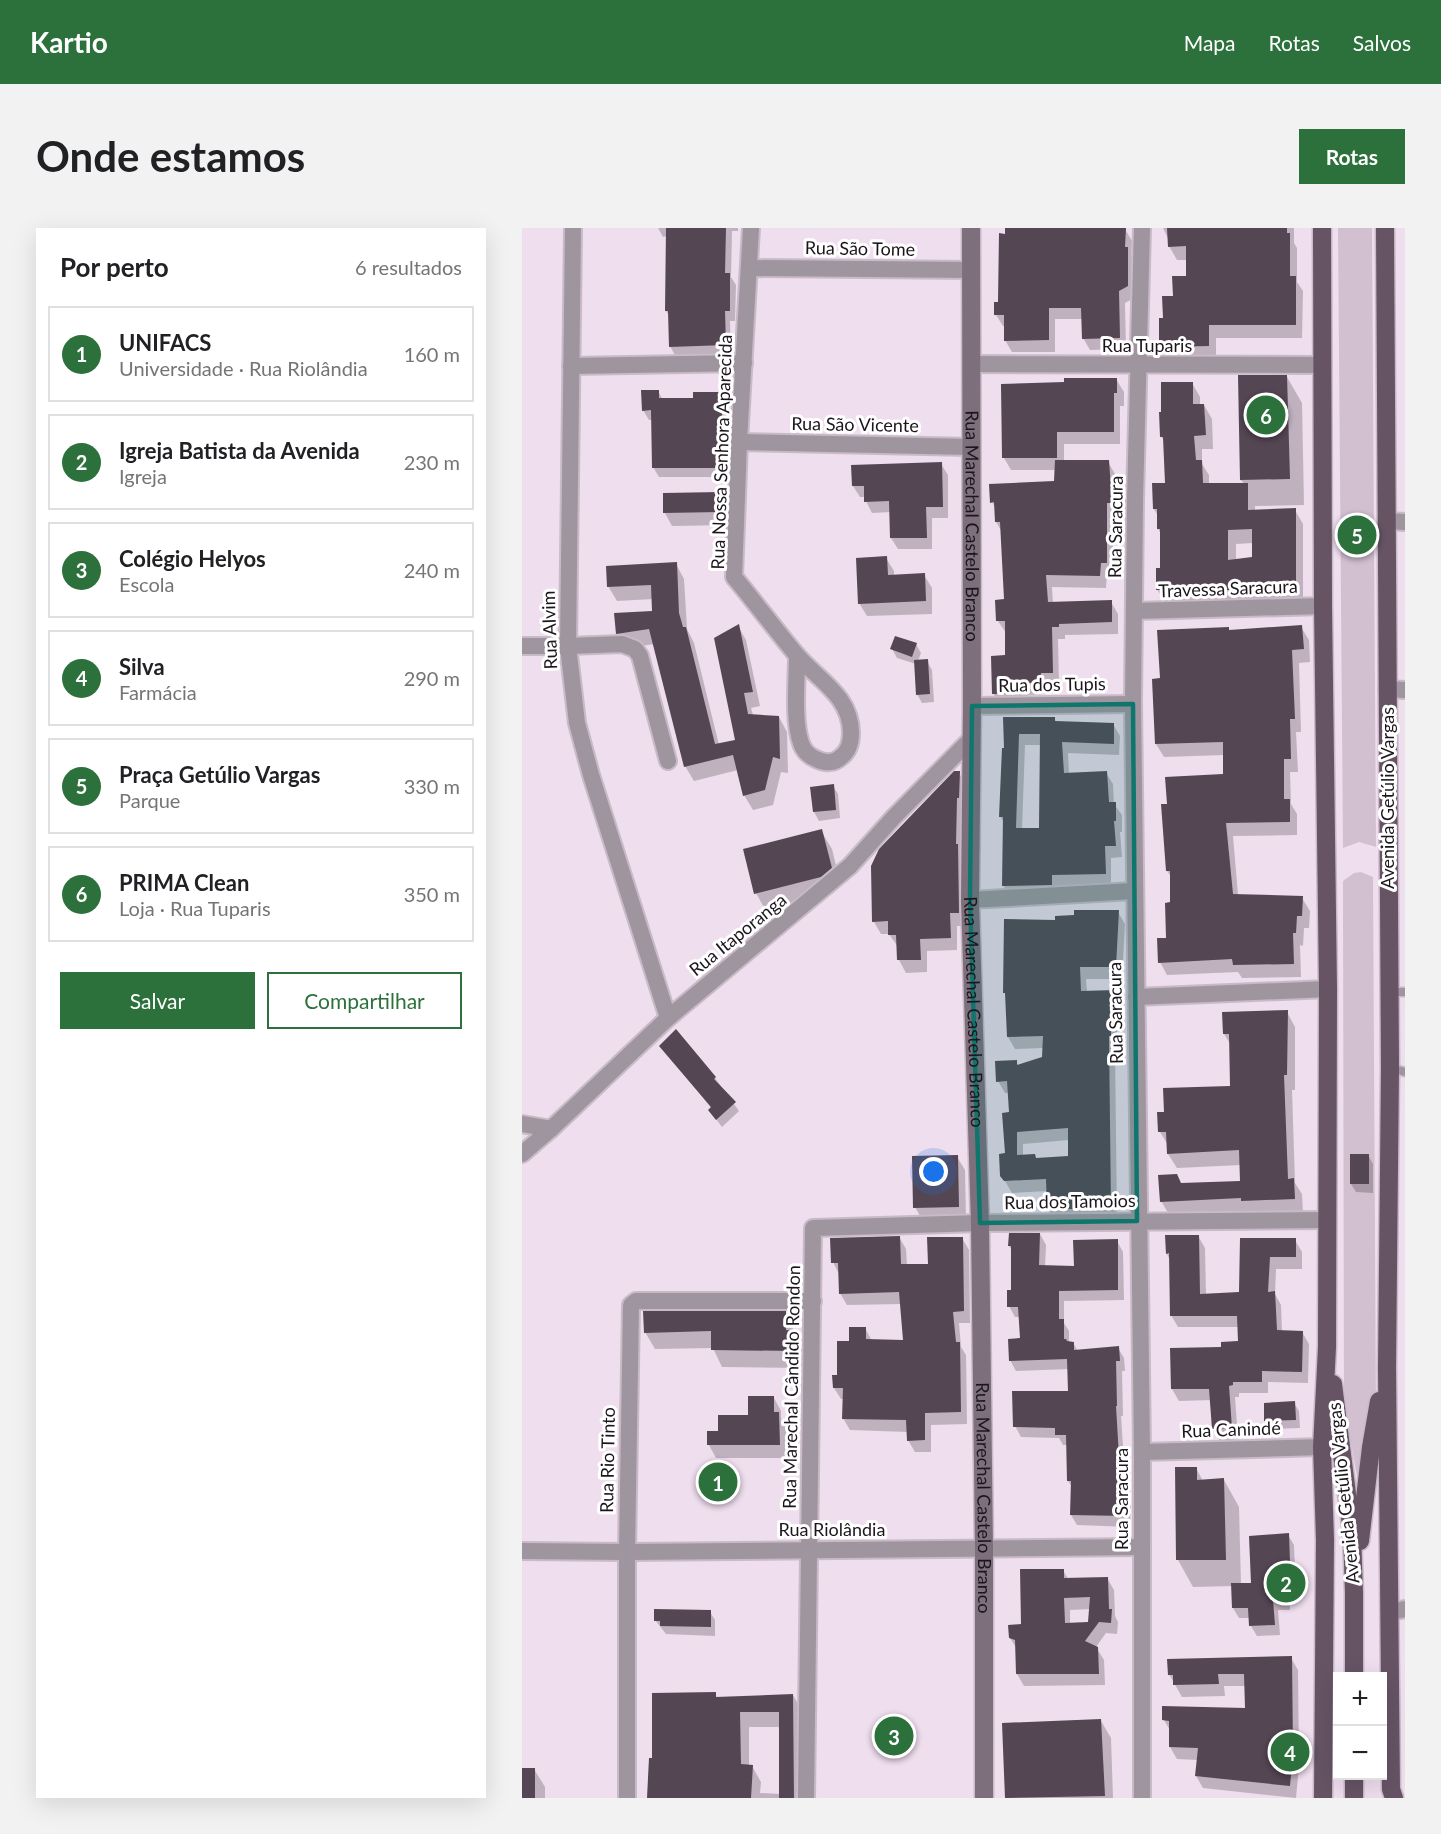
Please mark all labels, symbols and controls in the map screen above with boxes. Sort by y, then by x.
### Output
text: Kartio [30,25,108,59]
text: Mapa [1184,30,1236,55]
text: Rotas [1269,30,1320,55]
text: Salvos [1353,30,1411,55]
button: Rotas [1299,129,1405,184]
text: Onde estamos [36,131,305,181]
street label: Rua São Tome [805,236,915,260]
text: Por perto [60,251,169,283]
text: 6 resultados [355,255,462,279]
text: UNIFACS [119,329,211,356]
street label: Rua Nossa Senhora Aparecida [706,334,736,570]
street label: Rua Tuparis [1102,334,1192,356]
text: 1 [76,342,87,366]
text: 160 m [404,342,460,366]
text: Universidade · Rua Riolândia [119,356,368,380]
pin: 6 [1246,392,1286,438]
street label: Rua Marechal Castelo Branco [961,410,984,642]
street label: Rua São Vicente [791,412,919,436]
text: Igreja Batista da Avenida [119,437,360,464]
text: 2 [76,450,87,474]
text: 230 m [404,450,460,474]
text: Igreja [119,464,167,488]
street label: Rua Saracura [1103,476,1127,578]
pin: 5 [1338,512,1376,558]
text: Colégio Helyos [119,545,266,572]
text: 3 [76,558,87,582]
text: 240 m [404,558,460,582]
text: Escola [119,572,174,596]
street label: Travessa Saracura [1158,575,1298,601]
street label: Rua Alvim [537,590,561,670]
text: Silva [119,653,165,680]
text: 4 [76,666,87,690]
text: 290 m [404,666,460,690]
street label: Rua dos Tupis [998,672,1106,696]
text: Farmácia [119,680,197,704]
street label: Avenida Getúlio Vargas [1376,707,1398,889]
text: Praça Getúlio Vargas [119,761,320,788]
text: 5 [76,774,87,798]
text: 330 m [404,774,460,798]
text: Parque [119,788,180,812]
text: PRIMA Clean [119,869,249,896]
text: 6 [76,882,87,906]
text: 350 m [404,882,460,906]
street label: Rua Itaporanga [684,888,790,980]
text: Loja · Rua Tuparis [119,896,271,920]
street label: Rua Marechal Castelo Branco [960,896,989,1128]
street label: Rua Saracura [1103,962,1127,1064]
button: Salvar [60,972,255,1029]
button: Compartilhar [267,972,462,1029]
your location [919,1157,948,1186]
street label: Rua dos Tamoios [1004,1189,1136,1213]
street label: Rua Marechal Cândido Rondon [778,1265,804,1509]
street label: Rua Marechal Castelo Branco [972,1382,996,1614]
street label: Avenida Getúlio Vargas [1323,1401,1363,1585]
street label: Rua Rio Tinto [595,1407,619,1513]
street label: Rua Canindé [1181,1416,1281,1442]
street label: Rua Saracura [1110,1448,1132,1550]
pin: 1 [698,1460,738,1504]
street label: Rua Riolândia [779,1518,885,1540]
pin: 2 [1266,1560,1305,1606]
map controls [1333,1672,1387,1780]
button: + [1333,1672,1387,1726]
pin: 3 [874,1714,914,1758]
button: − [1333,1726,1387,1780]
pin: 4 [1270,1730,1310,1774]

